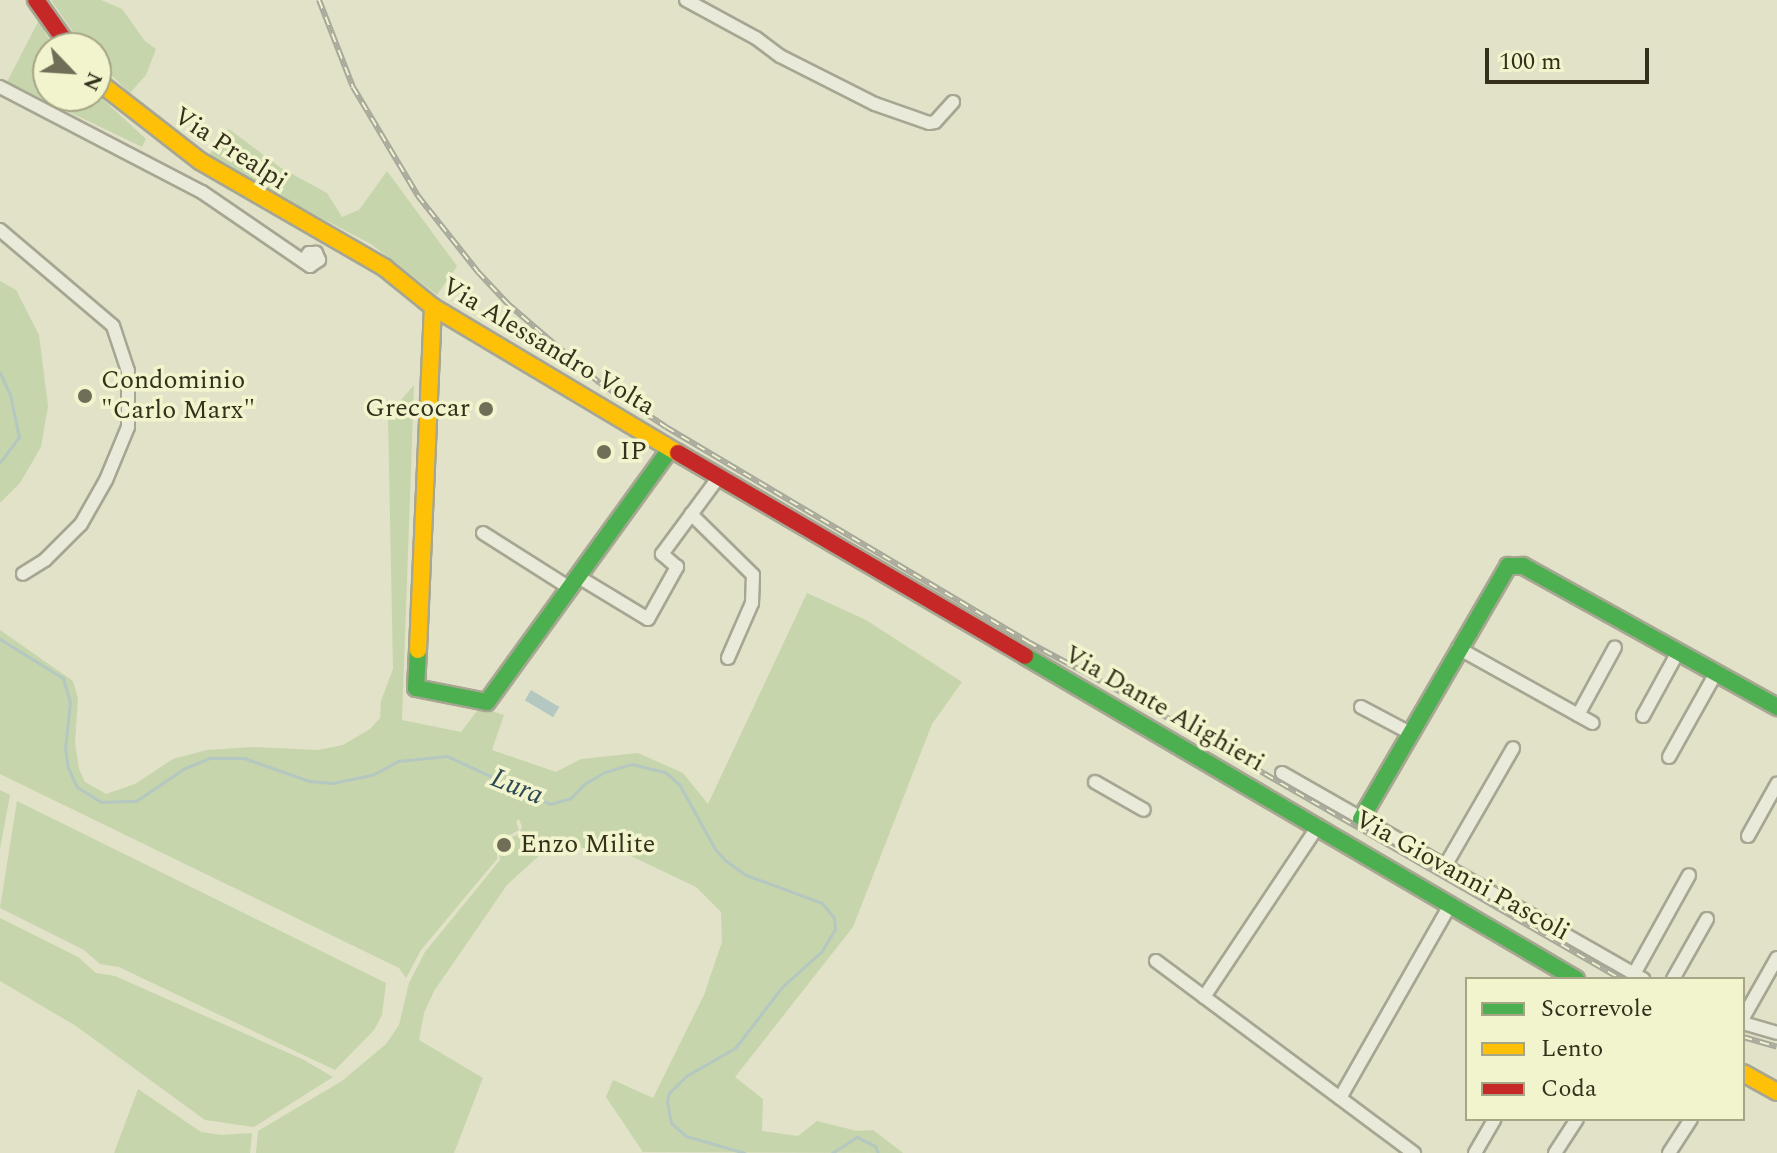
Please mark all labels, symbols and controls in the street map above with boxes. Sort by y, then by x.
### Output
north arrow [32,32,112,112]
scale bar [1489,32,1653,82]
text: 100 m [1499,44,1562,80]
text: N [74,66,111,97]
street label: Via Prealpi [167,101,293,197]
street label: Via Alessandro Volta [436,271,660,423]
place label: Condominio "Carlo Marx" [101,365,255,426]
marker: Condominio "Carlo Marx" [76,387,94,405]
place label: Grecocar [365,393,470,425]
marker: Grecocar [477,400,495,418]
place label: IP [620,436,647,468]
marker: IP [595,443,613,461]
street label: Via Dante Alighieri [1058,639,1270,779]
water label: Lura [486,761,548,813]
street label: Via Giovanni Pascoli [1349,804,1575,948]
place label: Enzo Milite [520,829,655,861]
marker: Enzo Milite [495,836,513,854]
legend [1465,977,1745,1121]
text: Scorrevole [1541,991,1653,1027]
text: Lento [1541,1031,1603,1067]
text: Coda [1541,1071,1597,1107]

